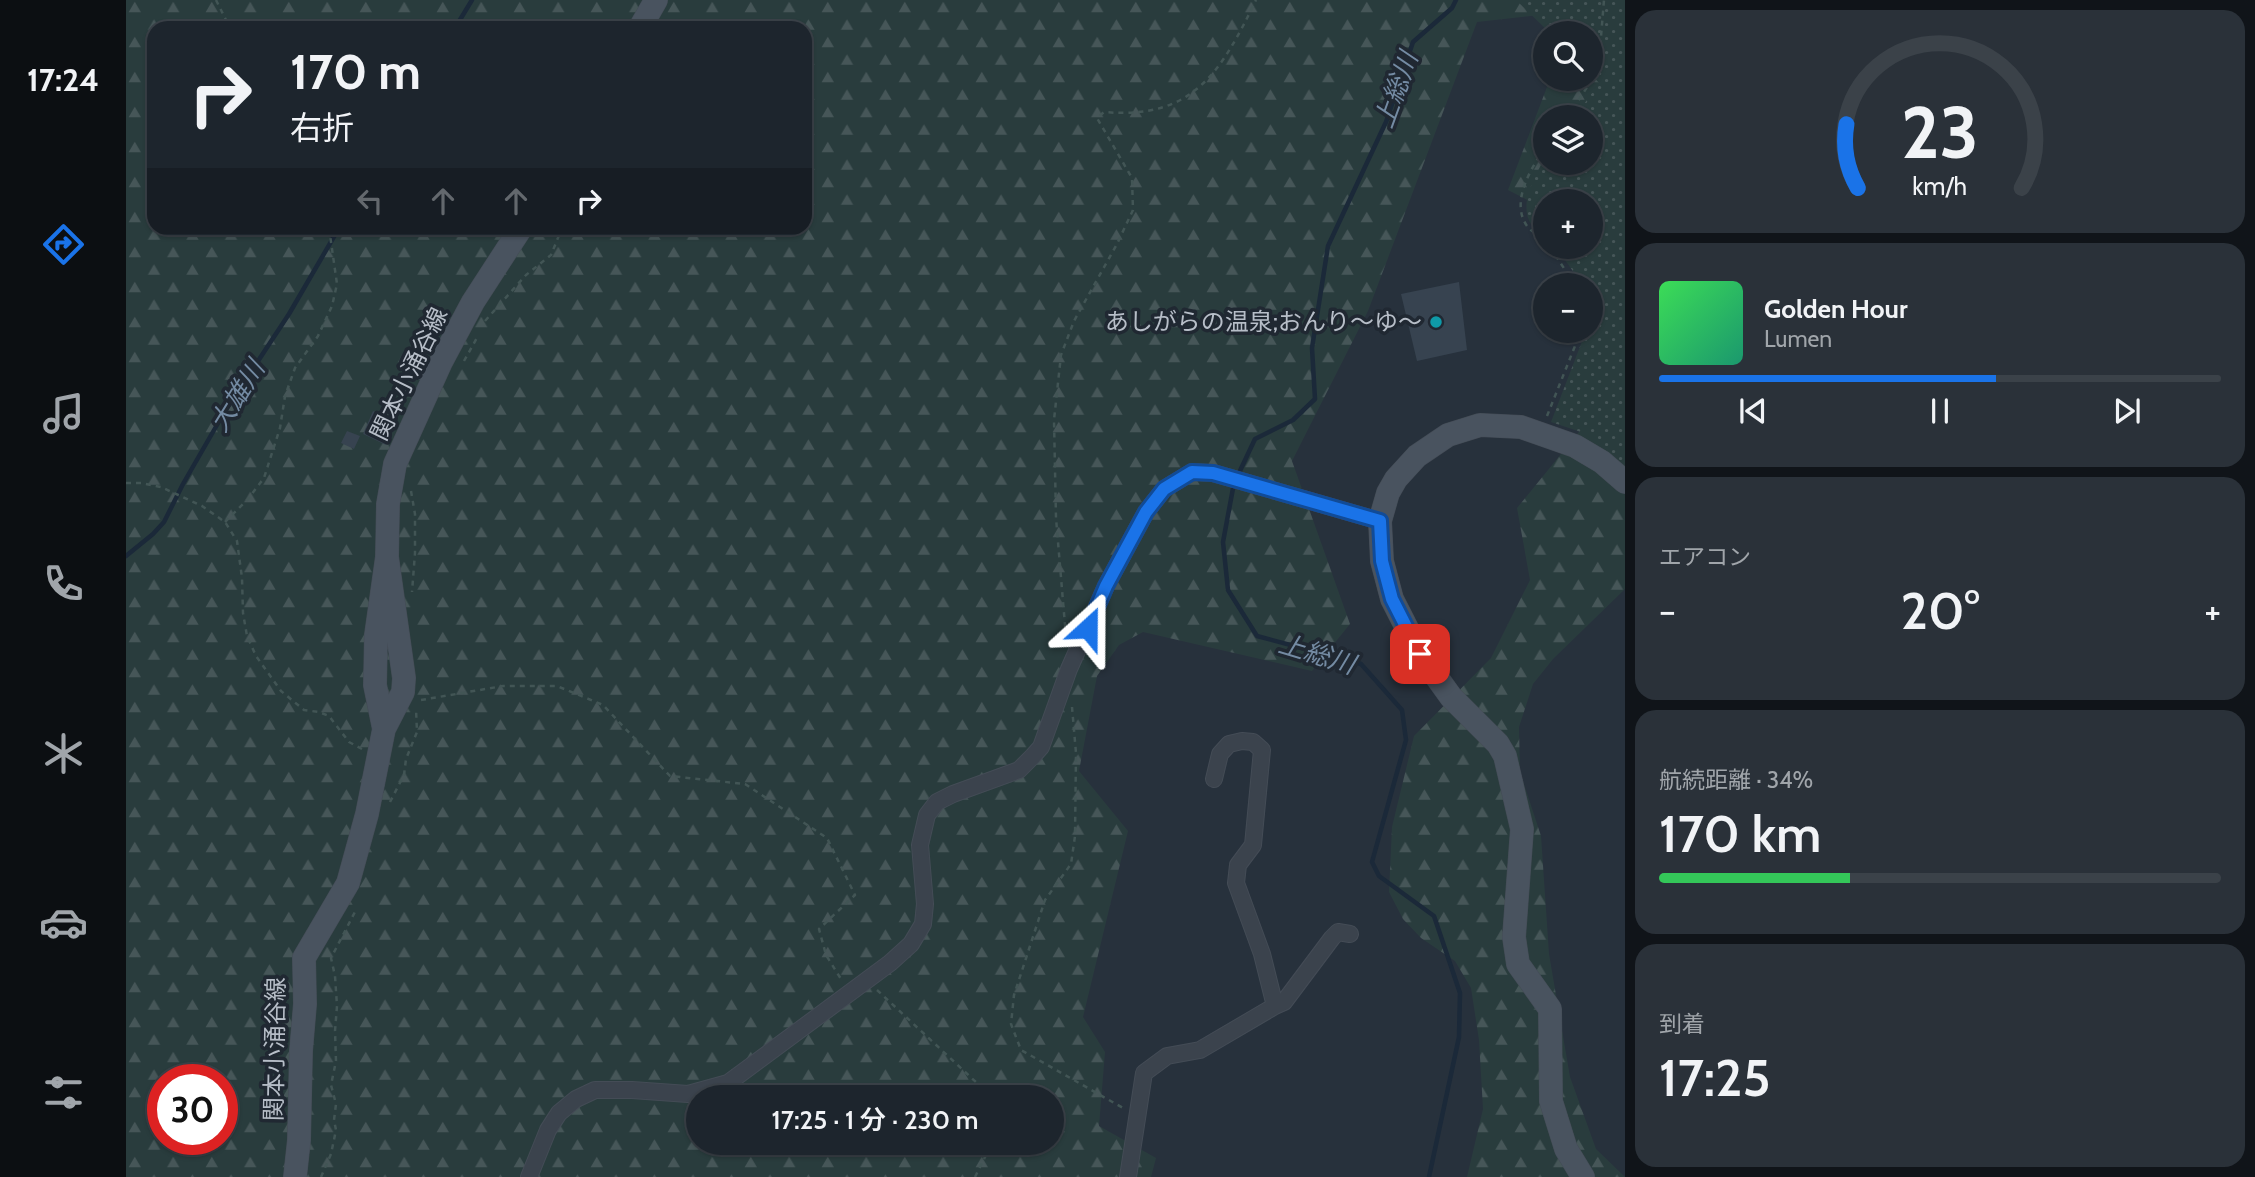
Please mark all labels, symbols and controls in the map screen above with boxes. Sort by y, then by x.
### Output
map controls [1533,21,1603,343]
button: search [1533,21,1603,91]
text: 170 m [290,42,421,101]
water label: 上総川 [1368,45,1425,132]
icon: right [175,49,266,140]
text: 17:24 [27,60,99,99]
text: 23 [1901,88,1979,176]
button: layers [1533,105,1603,175]
text: 右折 [290,108,354,147]
text: km/h [1913,171,1967,201]
icon: left [351,182,389,220]
icon: ahead [424,182,462,220]
icon: ahead [497,182,535,220]
icon: right [570,182,608,220]
button: + [1533,189,1603,259]
icon: directions [39,220,88,269]
button: − [1533,273,1603,343]
text: Golden Hour [1764,293,1907,325]
street label: 関本小涌谷線 [364,303,453,445]
place label: あしがらの温泉;おんり〜ゆ〜 [1105,307,1422,336]
marker: あしがらの温泉;おんり〜ゆ〜 [1428,314,1444,330]
text: Lumen [1764,325,1832,353]
water label: 大雄川 [203,352,273,438]
icon: music [39,389,88,438]
icon: previous [1734,392,1772,430]
icon: pause [1921,392,1959,430]
icon: next [2108,392,2146,430]
text: エアコン [1659,543,1751,571]
icon: phone [39,559,88,608]
text: 20° [1900,579,1980,642]
text: − [1659,587,1676,634]
text: + [2204,587,2221,634]
position arrow [1051,591,1125,665]
pin [1390,624,1450,684]
water label: 上総川 [1275,627,1362,682]
icon: arrive [1401,635,1439,673]
icon: climate [39,729,88,778]
text: 航続距離 · 34% [1659,766,1813,794]
text: 170 km [1659,802,1821,865]
icon: car [39,898,88,947]
street label: 関本小涌谷線 [259,977,290,1121]
text: 到着 [1659,1010,1705,1038]
text: 17:25 [1659,1046,1770,1109]
speed limit sign: 30 [147,1064,238,1155]
icon: filters [39,1068,88,1117]
text: 17:25 · 1 分 · 230 m [772,1104,978,1136]

